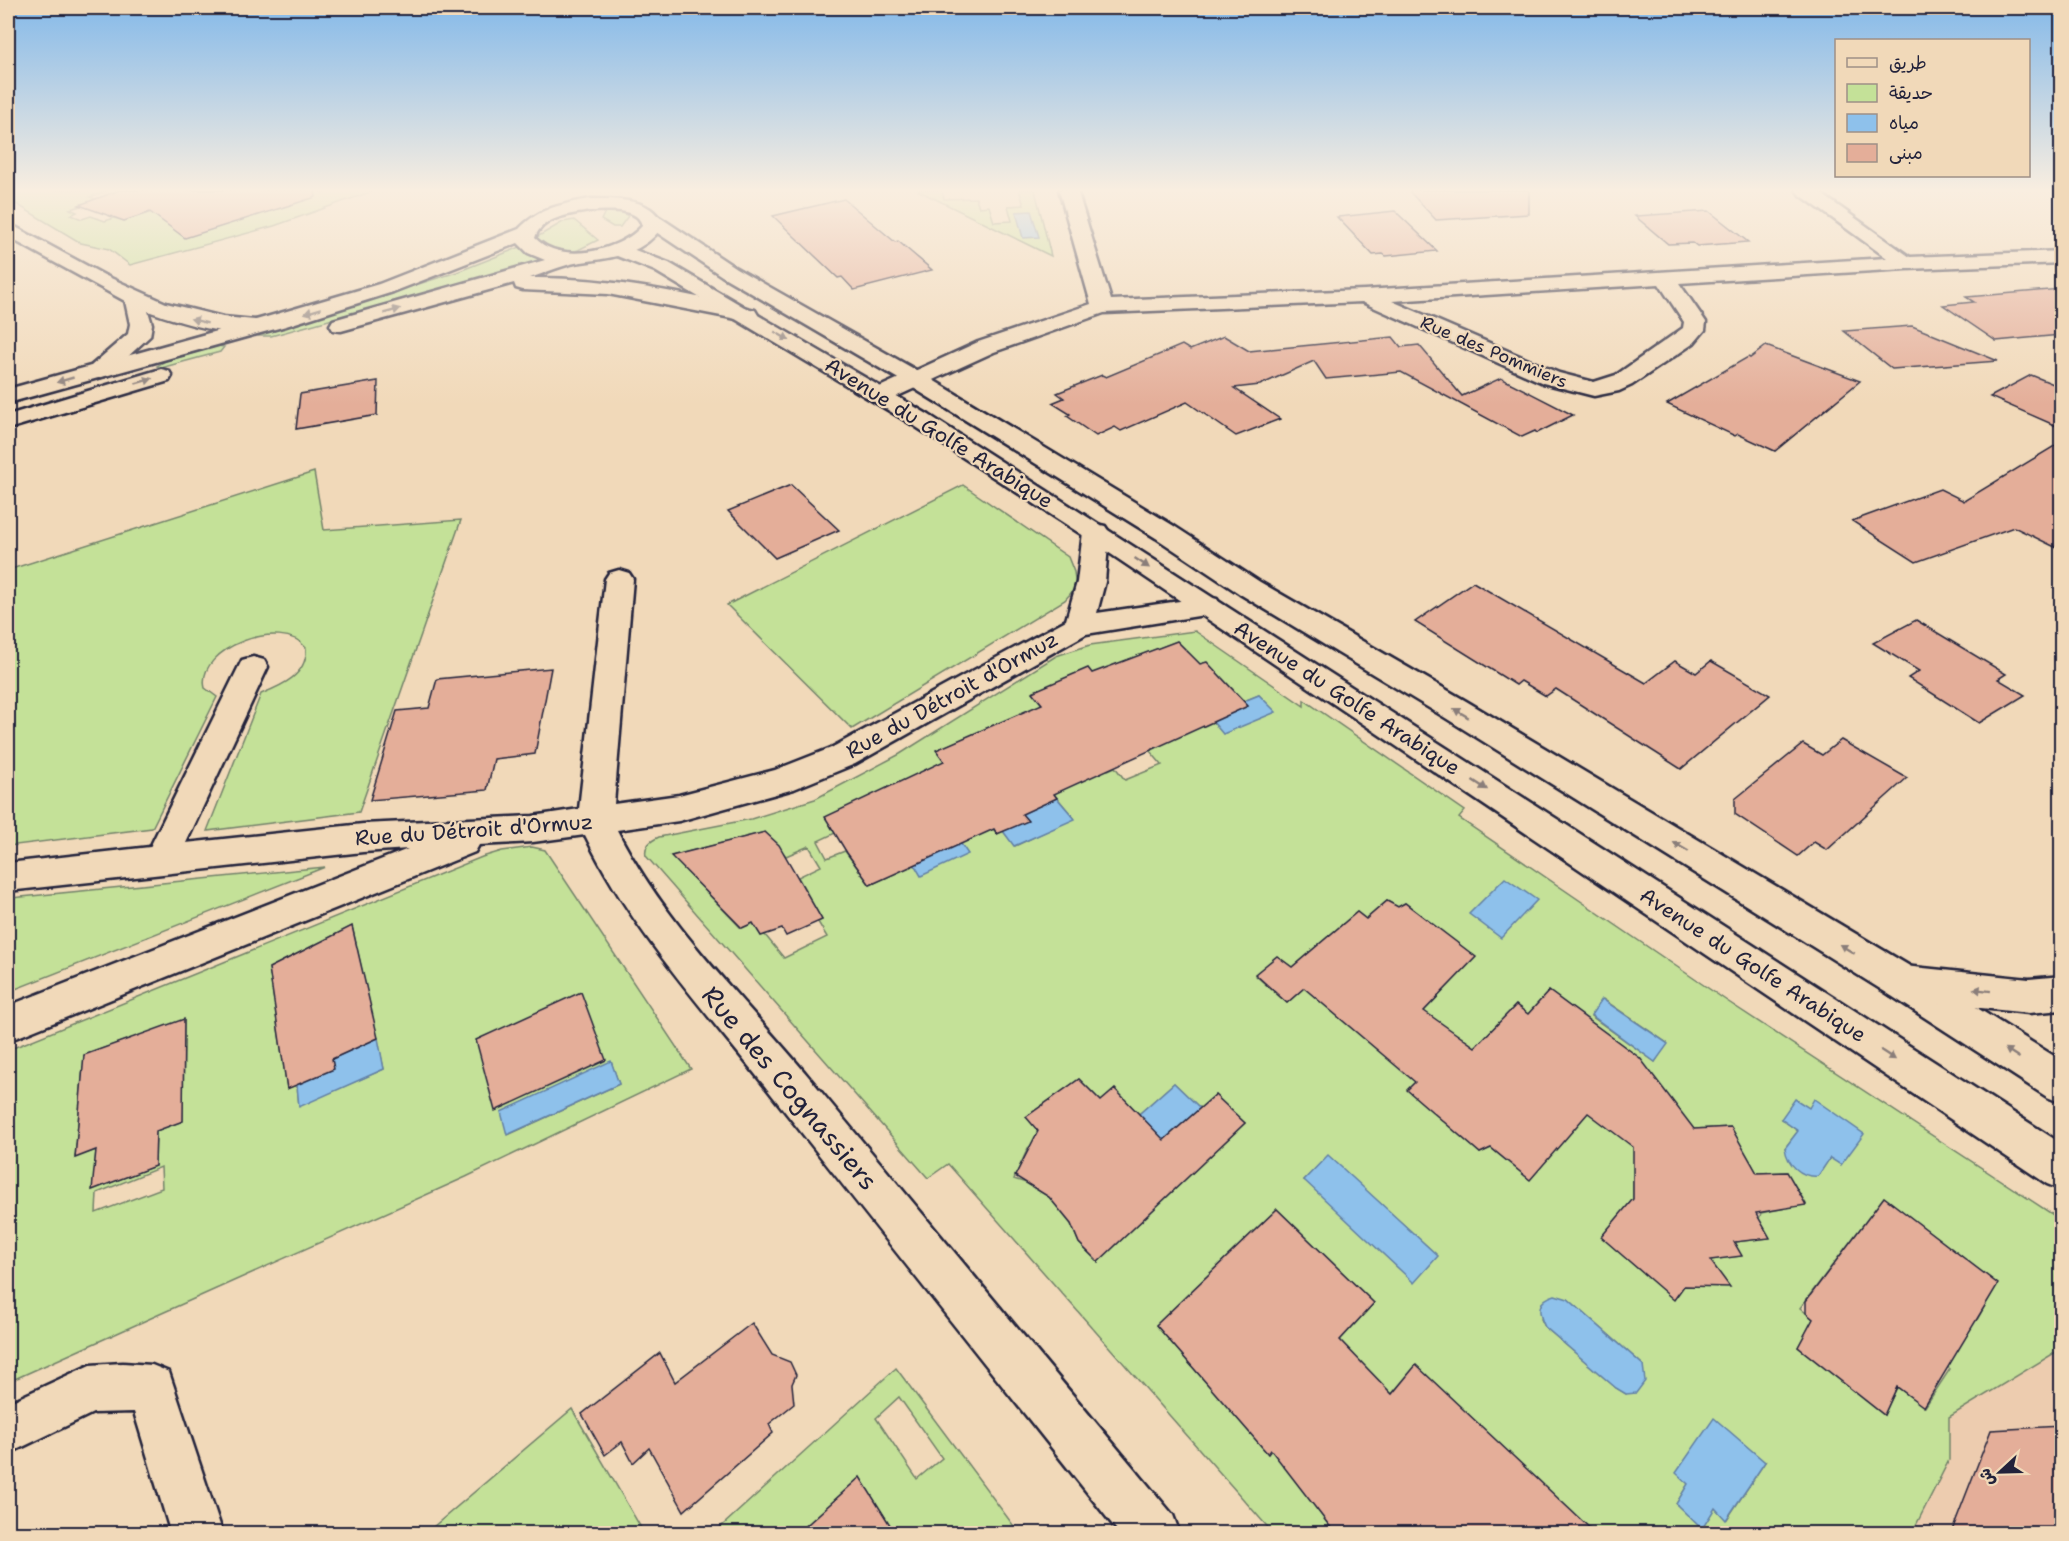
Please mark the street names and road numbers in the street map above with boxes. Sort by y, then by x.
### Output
street label: Rue des Pommiers [1417,310,1571,394]
street label: Avenue du Golfe Arabique [819,351,1059,515]
street label: Avenue du Golfe Arabique [1228,614,1466,782]
street label: Rue du Détroit d'Ormuz [841,625,1063,765]
street label: Rue du Détroit d'Ormuz [354,808,594,852]
street label: Avenue du Golfe Arabique [1634,881,1872,1049]
street label: Rue des Cognassiers [694,978,886,1197]

